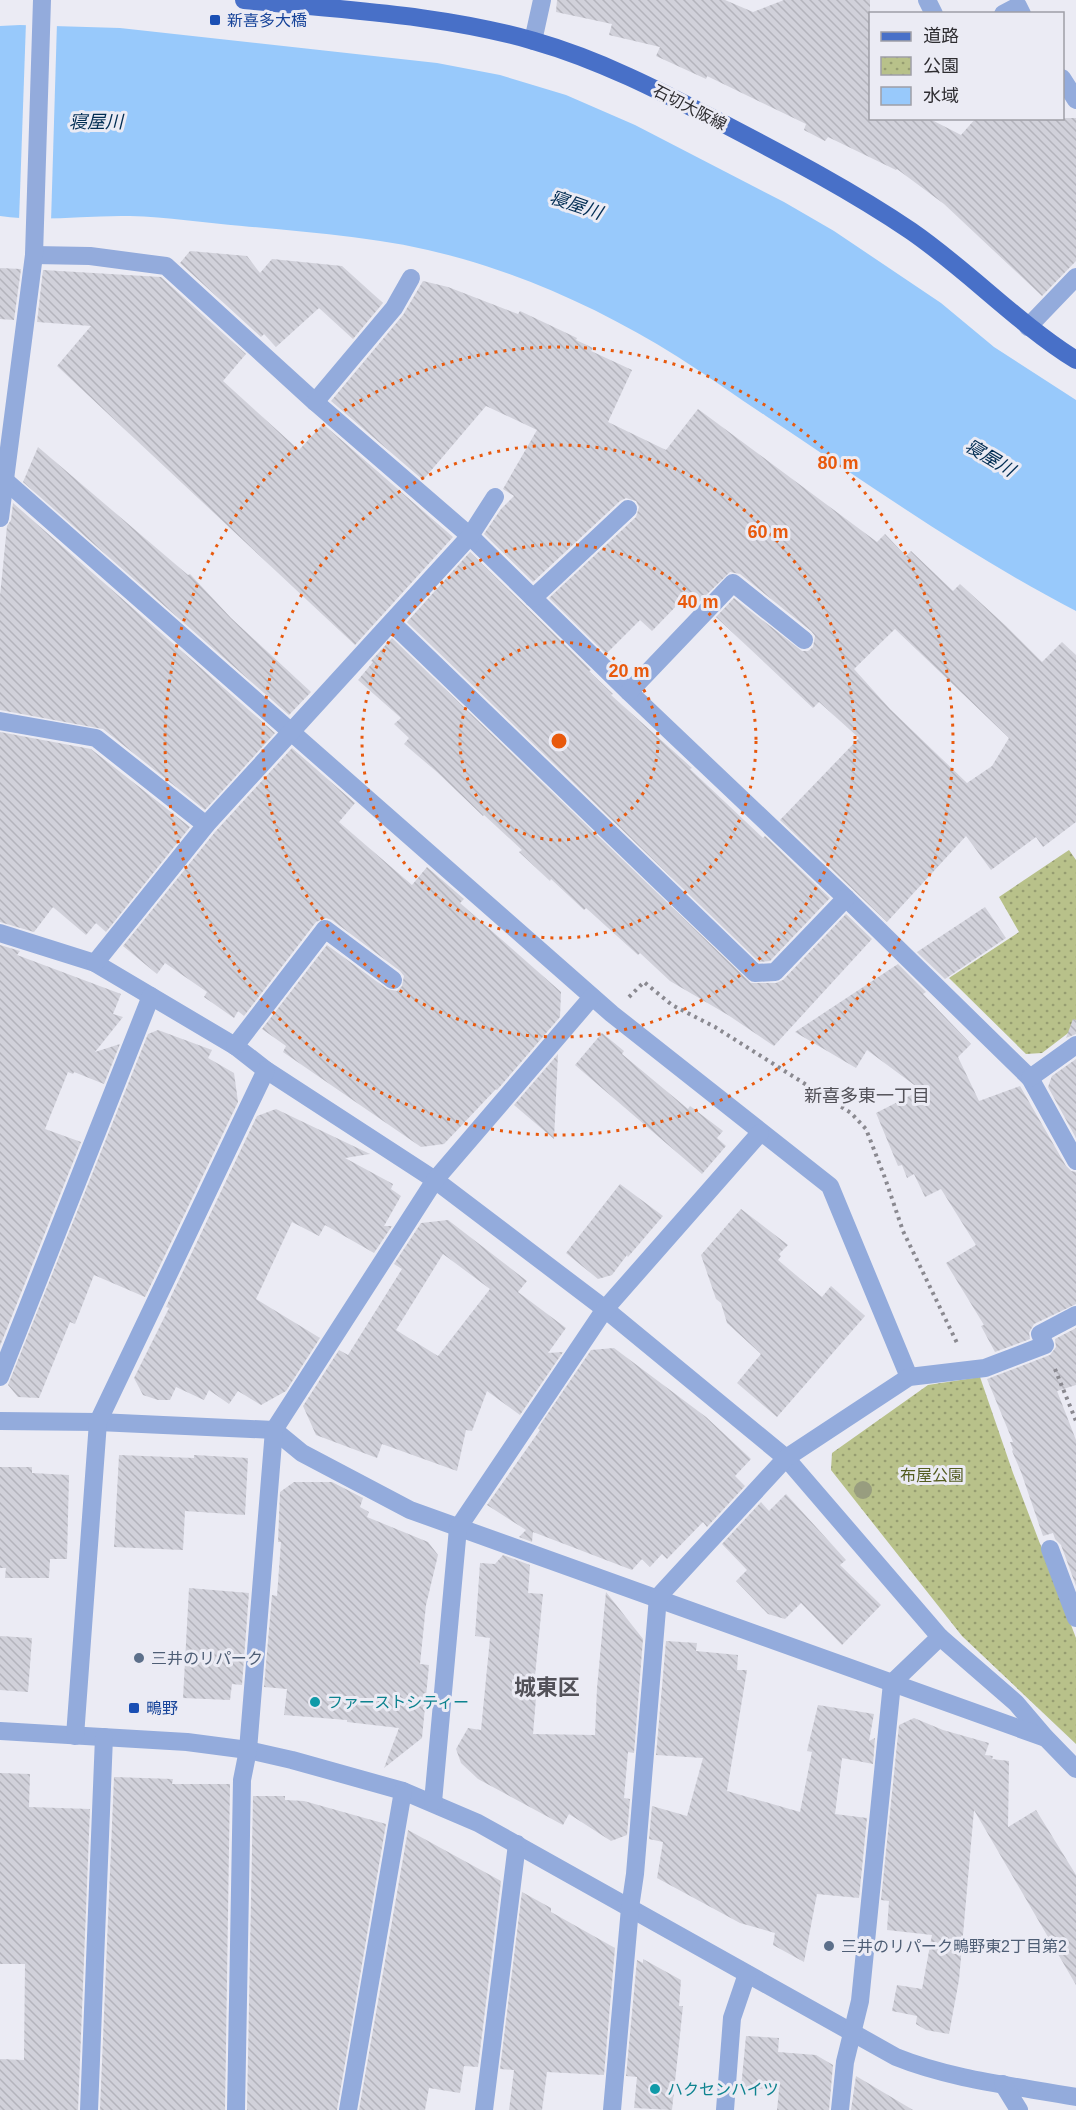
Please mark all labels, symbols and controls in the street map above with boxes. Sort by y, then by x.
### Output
place label: 新喜多大橋 [227,12,307,29]
legend [869,12,1064,120]
marker: 新喜多大橋 [208,13,222,27]
text: 道路 [923,26,959,46]
text: 公園 [923,56,959,76]
street label: 石切大阪線 [650,82,729,133]
text: 水域 [923,86,959,106]
water label: 寝屋川 [69,112,125,132]
water label: 寝屋川 [547,187,607,224]
water label: 寝屋川 [962,436,1020,482]
text: 80 m [817,453,859,473]
text: 60 m [747,522,789,542]
text: 40 m [677,592,719,612]
text: 20 m [608,661,650,681]
centre of rings [549,731,569,751]
district label: 新喜多東一丁目 [804,1086,930,1106]
park label: 布屋公園 [900,1467,964,1484]
place label: 三井のリパーク [151,1650,263,1667]
marker: 三井のリパーク [132,1651,146,1665]
district label: 城東区 [514,1675,580,1700]
place label: ファーストシティー [327,1694,469,1711]
marker: ファーストシティー [308,1695,322,1709]
place label: 鴫野 [146,1700,178,1717]
marker: 鴫野 [127,1701,141,1715]
place label: 三井のリパーク鴫野東2丁目第2 [841,1938,1067,1955]
marker: 三井のリパーク鴫野東2丁目第2 [822,1939,836,1953]
place label: ハクセンハイツ [667,2081,779,2098]
marker: ハクセンハイツ [648,2082,662,2096]

